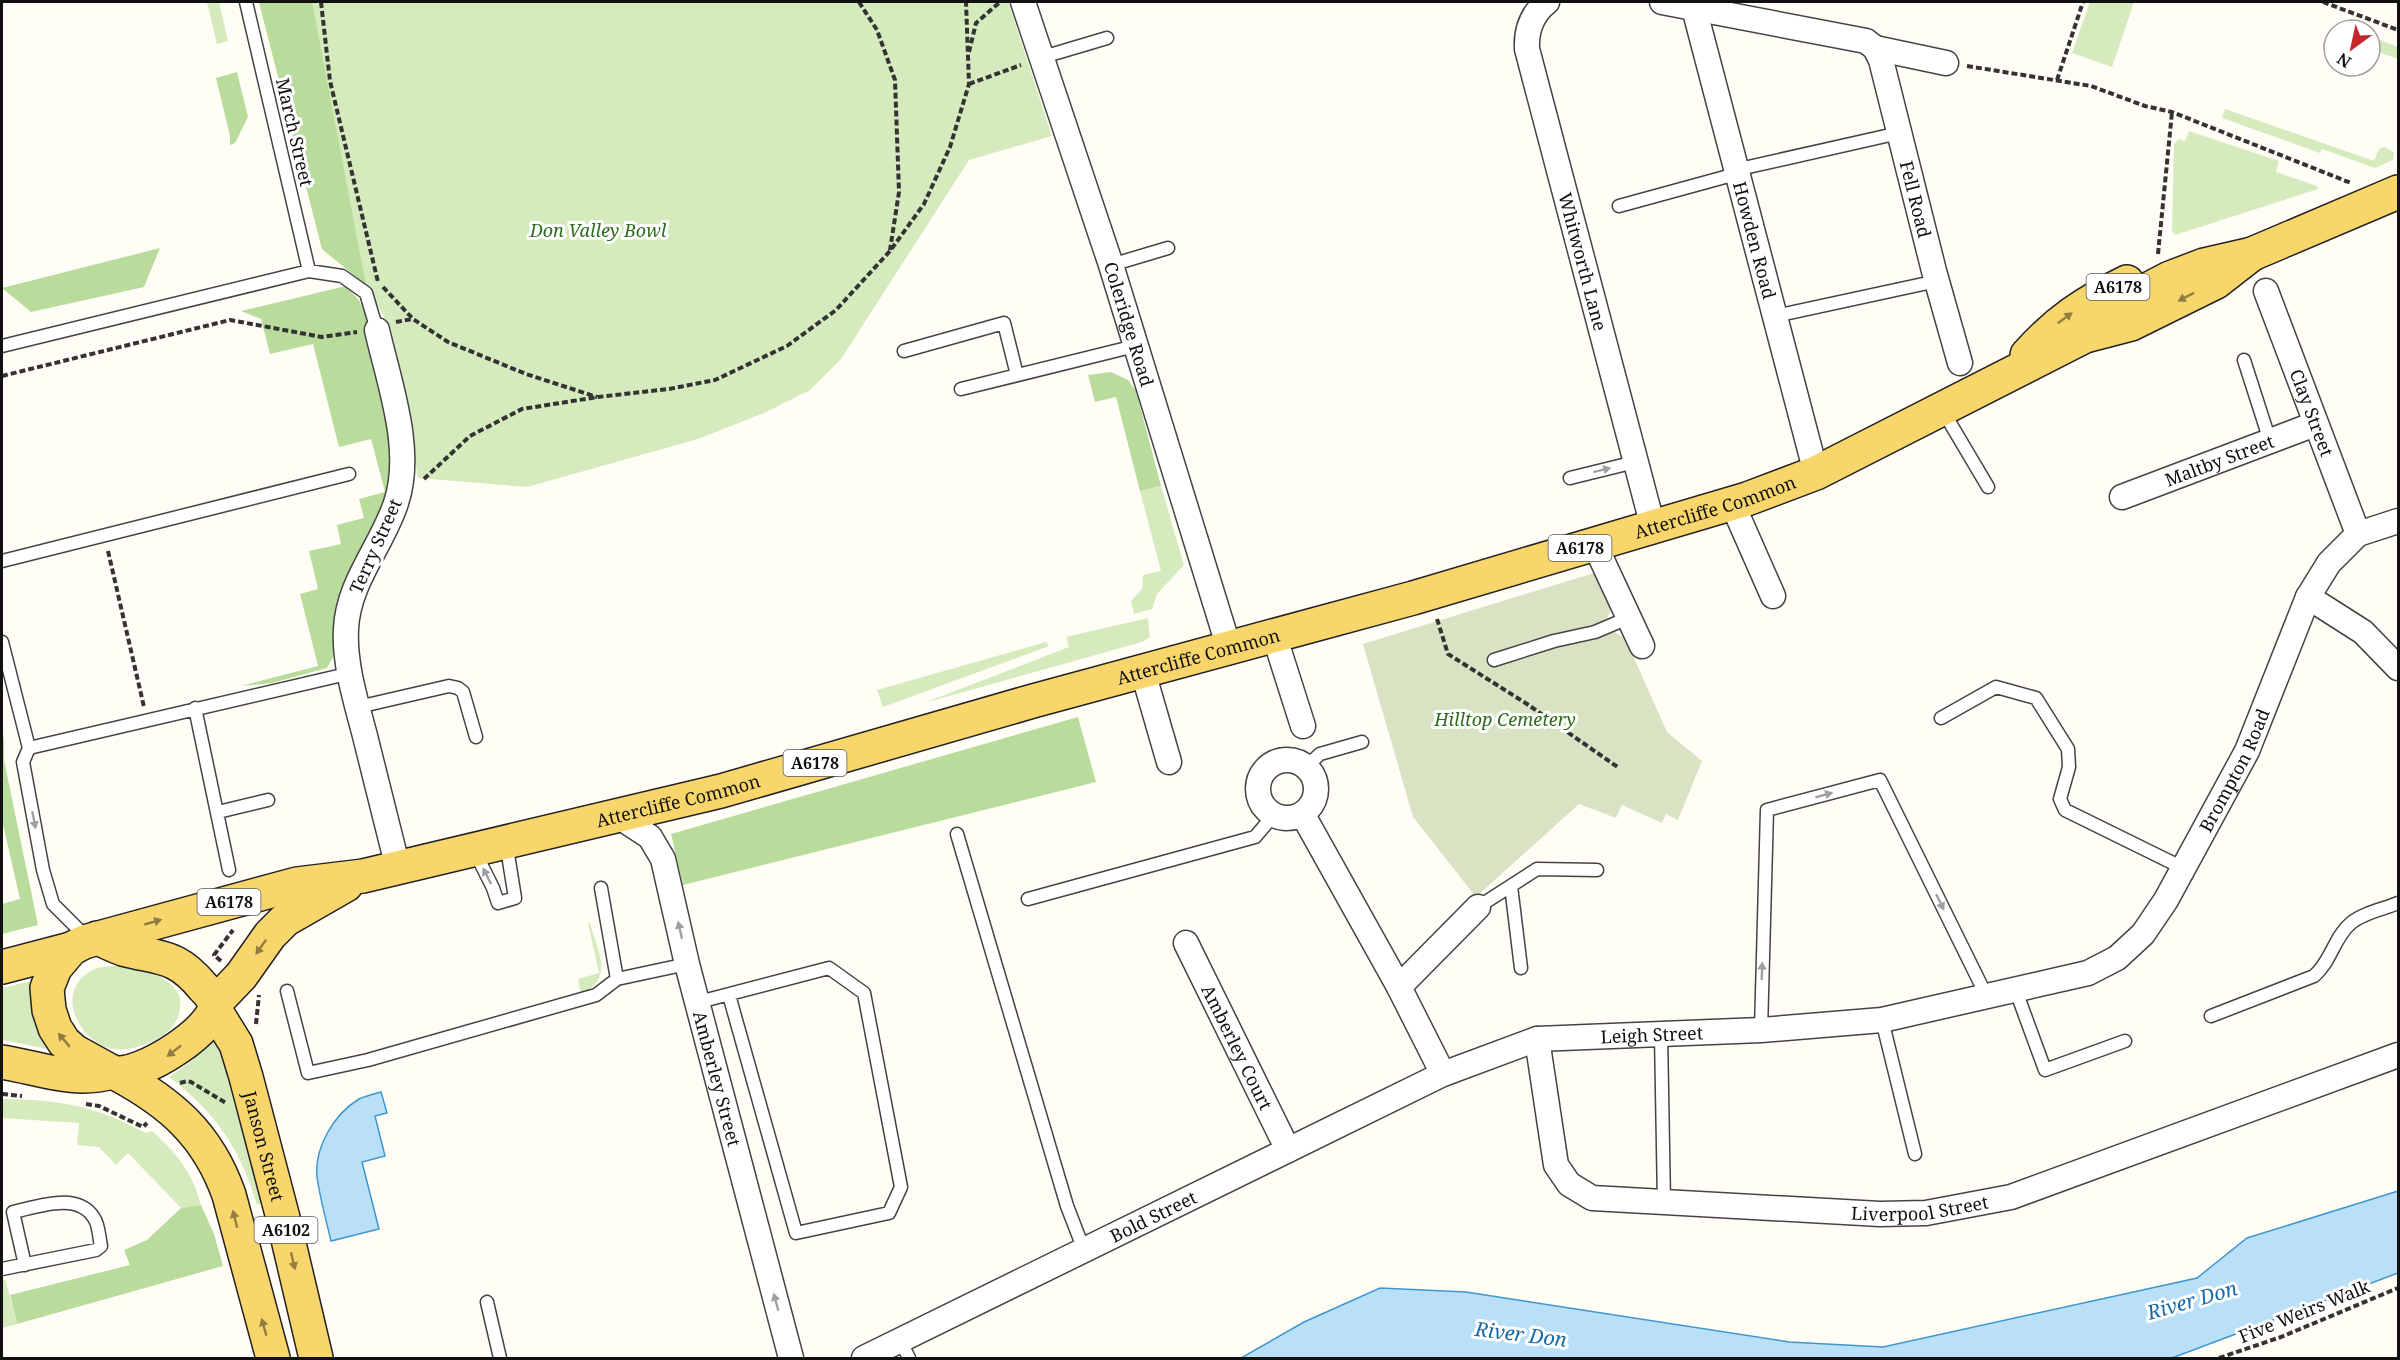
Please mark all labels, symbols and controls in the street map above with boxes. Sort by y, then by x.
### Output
north arrow [2322,18,2382,78]
text: N [2332,48,2355,73]
street label: March Street [271,75,319,189]
street label: Fell Road [1895,158,1937,240]
street label: Howden Road [1728,179,1782,302]
street label: Whitworth Lane [1553,190,1613,333]
park label: Don Valley Bowl [529,218,667,242]
street label: Coleridge Road [1099,259,1160,389]
road number: A6178 [2086,274,2150,300]
one-way arrow [2177,292,2194,301]
one-way arrow [2057,312,2073,324]
street label: Clay Street [2285,366,2339,460]
street label: Maltby Street [2161,429,2277,492]
one-way arrow [1593,464,1612,474]
street label: Attercliffe Common [1631,470,1800,544]
street label: Terry Street [343,495,407,597]
road number: A6178 [1548,535,1612,561]
street label: Attercliffe Common [1114,623,1283,690]
street label: Brompton Road [2193,705,2275,836]
park label: Hilltop Cemetery [1433,707,1576,731]
road number: A6178 [784,750,846,776]
street label: Attercliffe Common [594,768,763,832]
one-way arrow [1815,790,1833,799]
one-way arrow [30,810,39,829]
one-way arrow [482,867,492,884]
road number: A6178 [198,889,260,915]
one-way arrow [1936,894,1945,911]
one-way arrow [144,917,162,926]
one-way arrow [674,921,684,940]
one-way arrow [256,939,267,955]
one-way arrow [1758,962,1767,981]
street label: Amberley Court [1196,980,1278,1114]
street label: Amberley Street [688,1008,747,1149]
street label: Leigh Street [1600,1020,1703,1048]
one-way arrow [58,1033,71,1048]
one-way arrow [166,1045,182,1057]
street label: Janson Street [238,1087,290,1204]
street label: Bold Street [1106,1185,1200,1248]
street label: Liverpool Street [1851,1190,1990,1226]
one-way arrow [230,1210,239,1228]
road number: A6102 [254,1217,318,1243]
one-way arrow [288,1251,298,1270]
water label: River Don [2143,1274,2240,1326]
street label: Five Weirs Walk [2235,1274,2374,1348]
one-way arrow [771,1293,781,1311]
water label: River Don [1472,1315,1569,1353]
one-way arrow [259,1318,268,1336]

